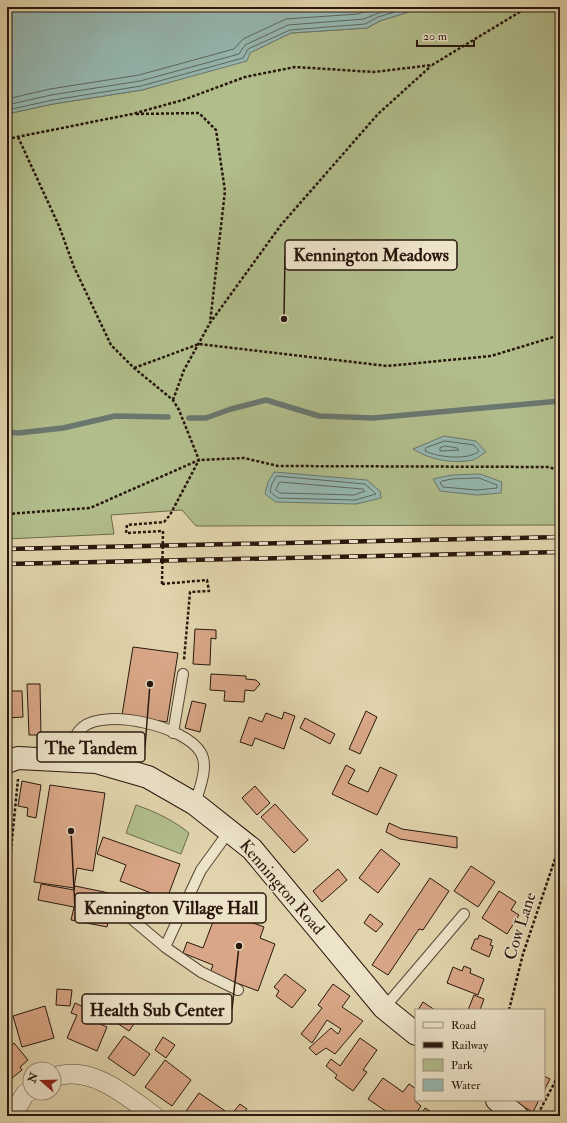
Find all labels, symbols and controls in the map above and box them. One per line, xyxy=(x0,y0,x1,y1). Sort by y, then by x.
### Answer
scale bar xyxy=(417,22,474,48)
text: 20 m xyxy=(423,29,448,44)
callout: Kennington Meadows xyxy=(285,240,457,270)
text: Kennington Meadows xyxy=(293,244,449,267)
callout: The Tandem xyxy=(37,732,145,762)
text: The Tandem xyxy=(44,737,138,760)
street label: Kennington Road xyxy=(235,835,330,939)
street label: Cow Lane xyxy=(499,890,541,962)
callout: Kennington Village Hall xyxy=(75,893,266,923)
text: Kennington Village Hall xyxy=(84,897,259,920)
callout: Health Sub Center xyxy=(82,994,232,1024)
text: Health Sub Center xyxy=(90,999,225,1022)
legend xyxy=(415,1009,545,1101)
text: Road xyxy=(451,1018,476,1033)
text: Railway xyxy=(451,1038,489,1053)
text: Park xyxy=(451,1058,473,1073)
north arrow xyxy=(22,1061,62,1101)
text: N xyxy=(25,1070,41,1086)
text: Water xyxy=(450,1078,481,1093)

